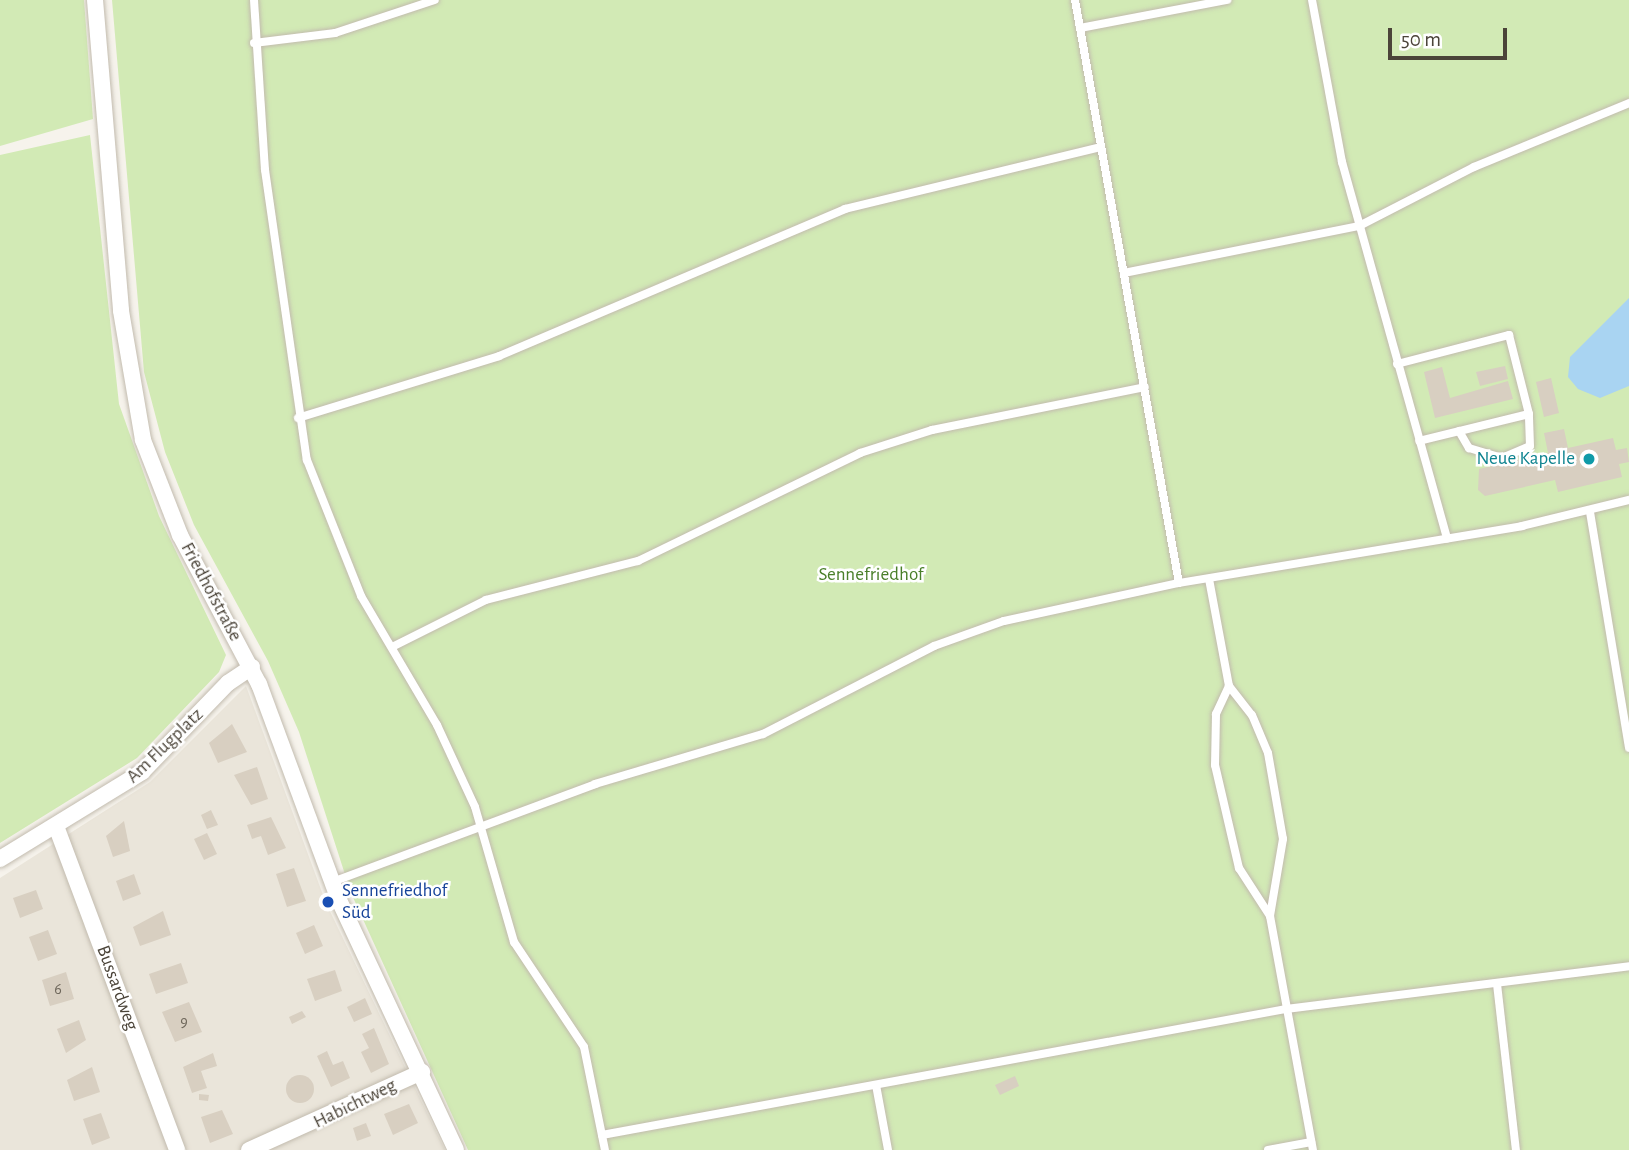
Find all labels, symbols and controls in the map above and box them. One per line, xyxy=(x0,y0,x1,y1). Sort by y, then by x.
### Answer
scale bar xyxy=(1391,14,1510,58)
text: 50 m xyxy=(1401,29,1441,50)
place label: Neue Kapelle xyxy=(1477,448,1575,470)
marker: Neue Kapelle xyxy=(1581,451,1597,467)
street label: Friedhofstraße xyxy=(175,539,247,645)
park label: Sennefriedhof xyxy=(818,564,924,586)
street label: Am Flugplatz xyxy=(122,704,208,788)
place label: Sennefriedhof Süd xyxy=(342,880,447,924)
marker: Sennefriedhof Süd xyxy=(320,894,336,910)
street label: Bussardweg xyxy=(91,942,143,1034)
house number: 6 xyxy=(54,979,62,999)
house number: 9 xyxy=(180,1012,188,1032)
street label: Habichtweg xyxy=(310,1074,400,1134)

